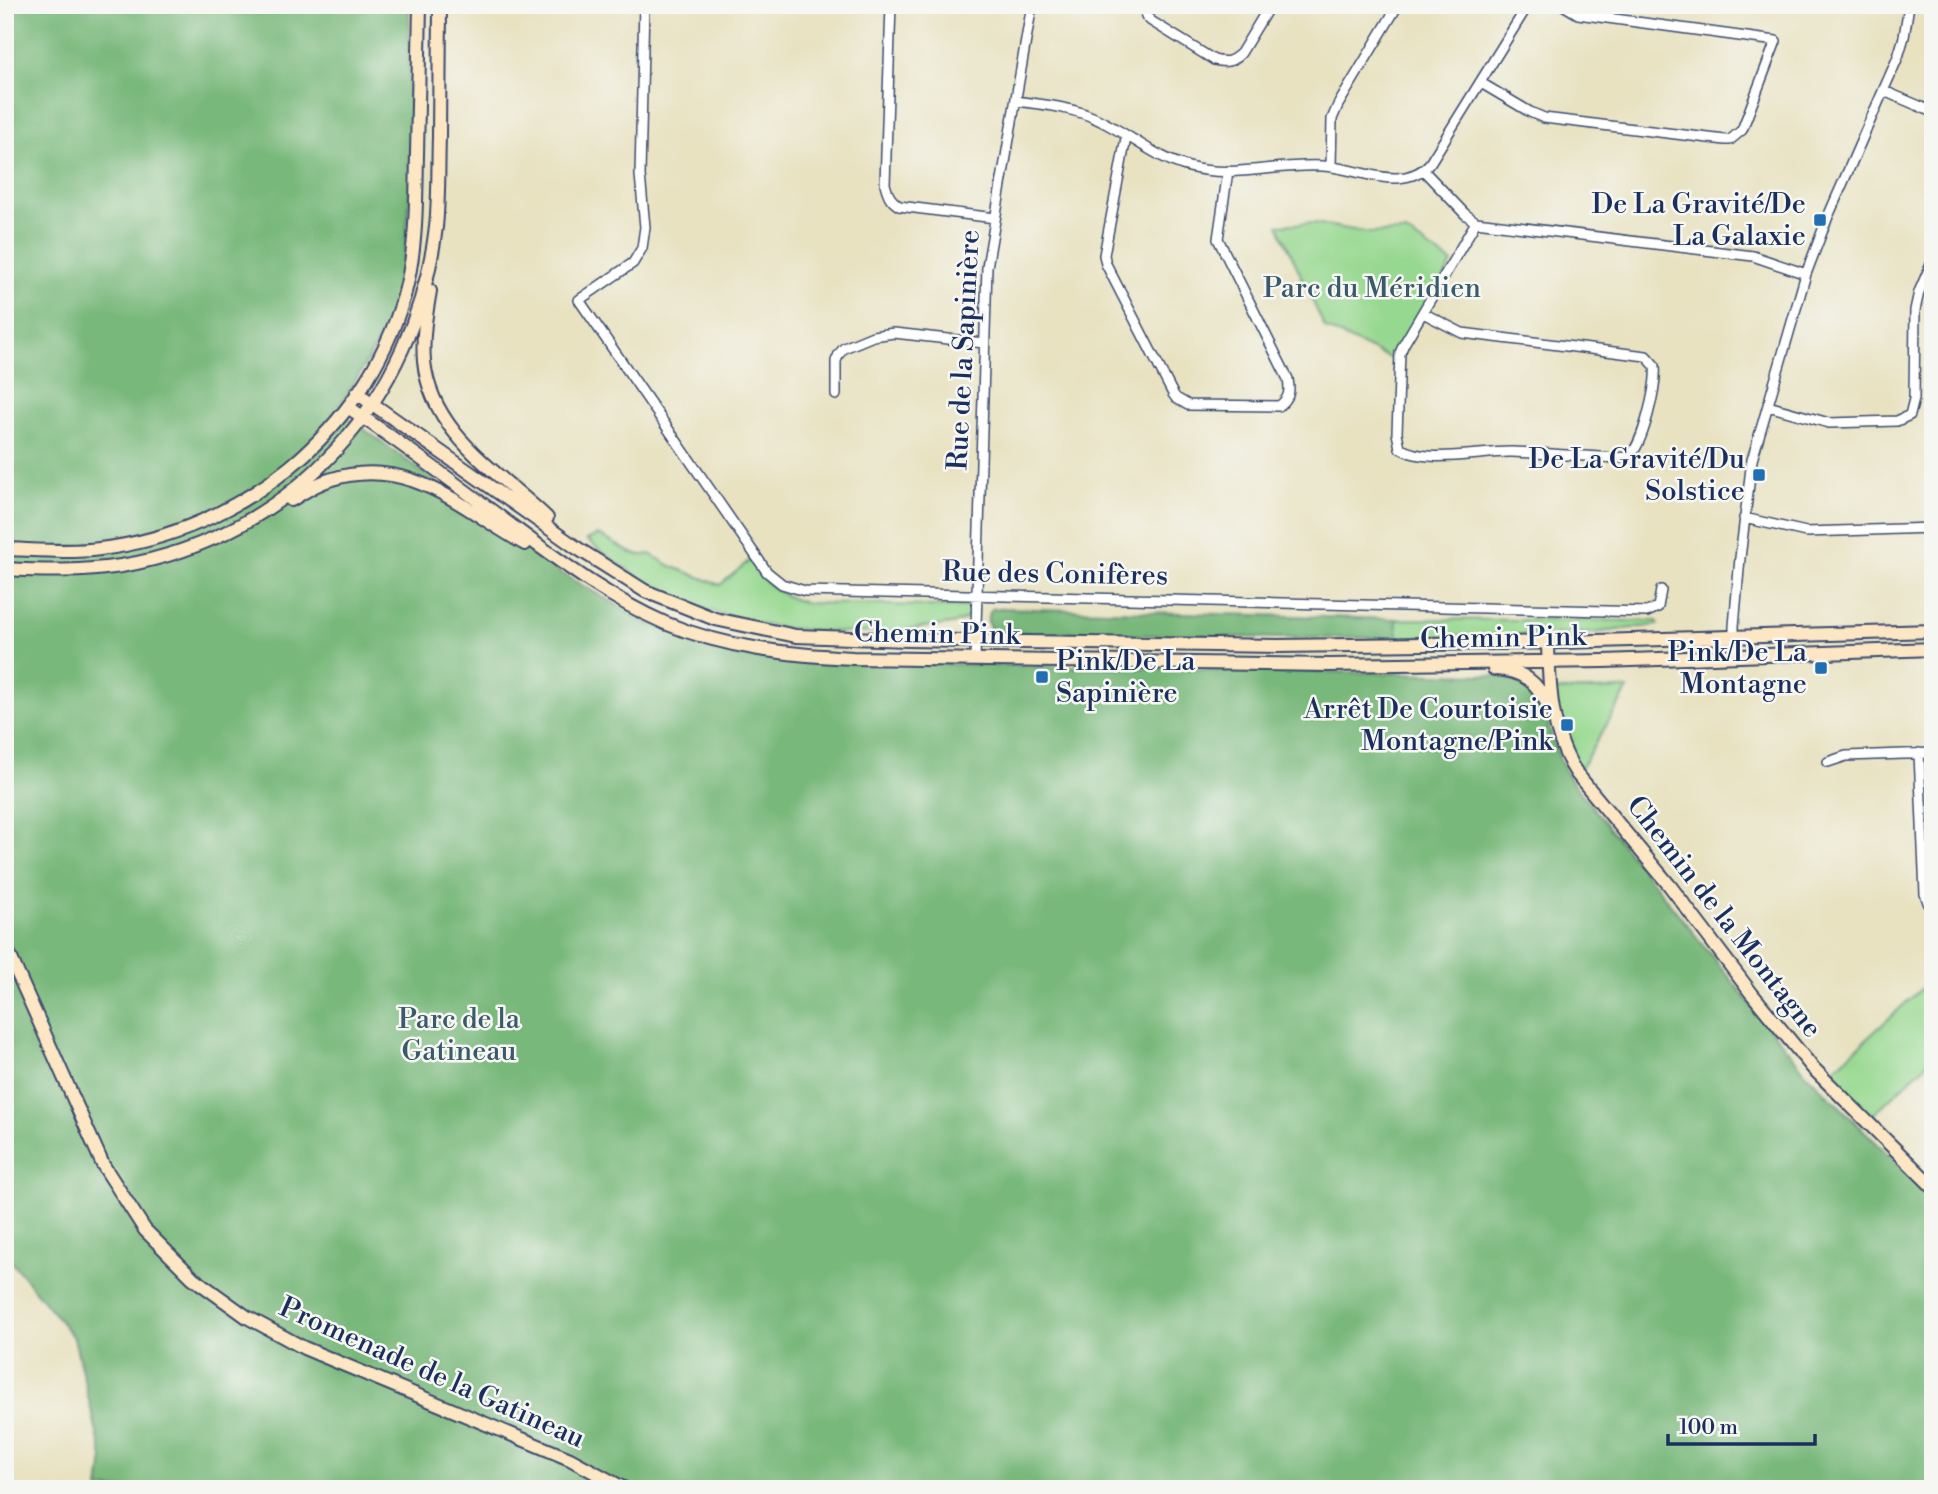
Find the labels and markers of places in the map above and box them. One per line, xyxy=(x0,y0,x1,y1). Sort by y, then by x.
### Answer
place label: De La Gravité/De La Galaxie xyxy=(1591,187,1806,254)
marker: De La Gravité/De La Galaxie xyxy=(1812,212,1828,228)
place label: De La Gravité/Du Solstice xyxy=(1529,442,1745,509)
marker: De La Gravité/Du Solstice xyxy=(1751,467,1767,483)
place label: Pink/De La Montagne xyxy=(1668,635,1808,702)
place label: Pink/De La Sapinière xyxy=(1056,644,1196,711)
marker: Pink/De La Montagne xyxy=(1813,660,1829,676)
marker: Pink/De La Sapinière xyxy=(1034,669,1050,685)
place label: Arrêt De Courtoisie Montagne/Pink xyxy=(1303,692,1554,759)
marker: Arrêt De Courtoisie Montagne/Pink xyxy=(1559,717,1575,733)

